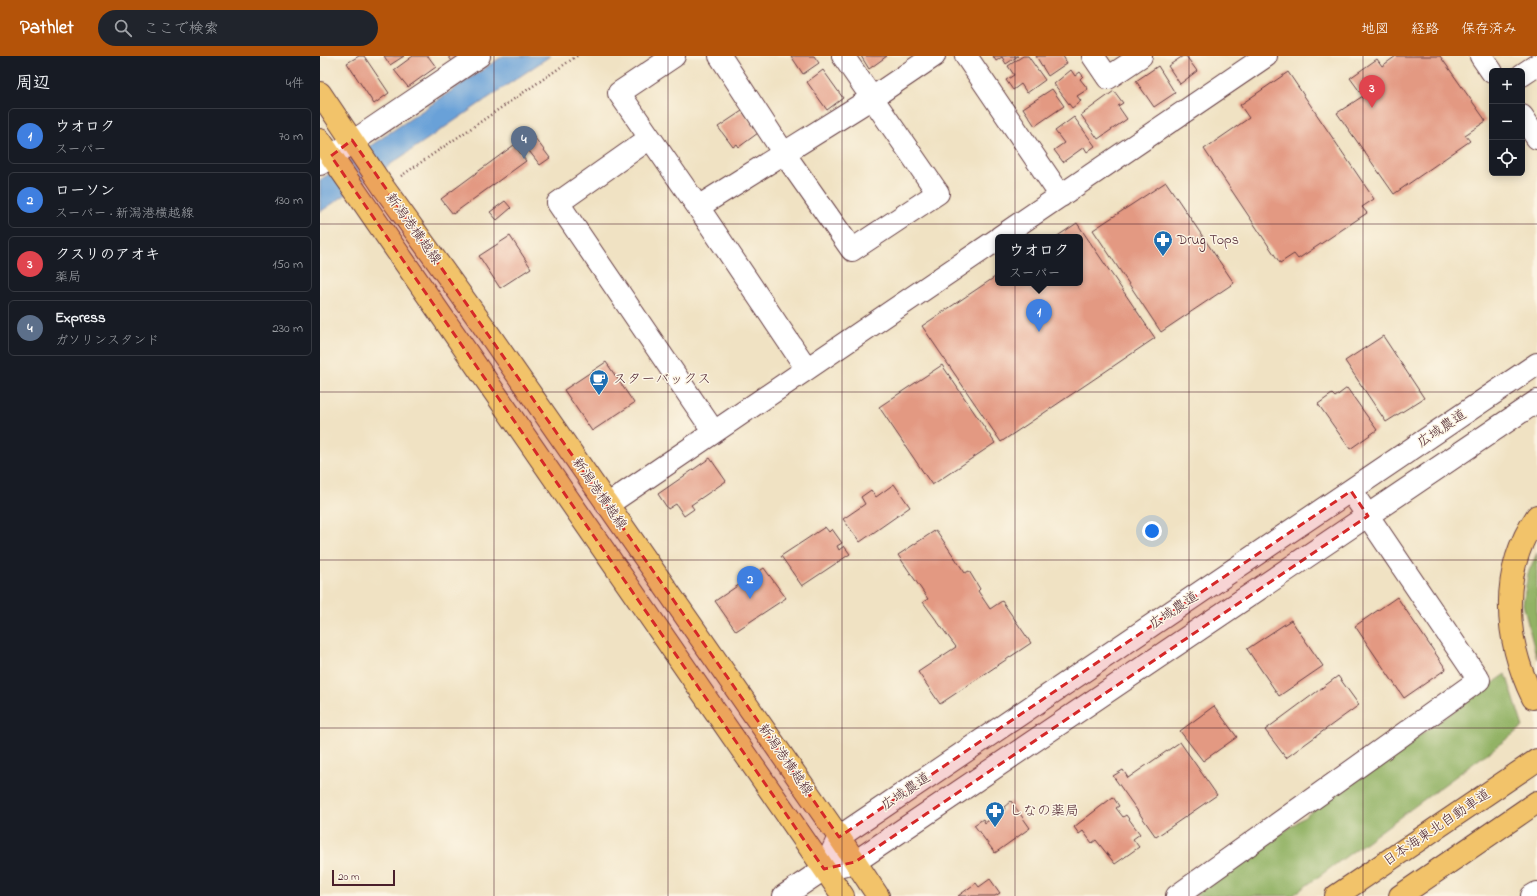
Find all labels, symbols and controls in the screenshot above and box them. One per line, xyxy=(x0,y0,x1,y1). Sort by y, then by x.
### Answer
search box xyxy=(98,10,378,46)
text: Pathlet xyxy=(20,15,74,42)
icon: search xyxy=(112,17,134,39)
text: ここで検索 xyxy=(144,18,219,40)
text: 地図 xyxy=(1361,19,1389,40)
text: 経路 xyxy=(1411,19,1439,40)
text: 保存済み xyxy=(1461,19,1517,40)
map controls xyxy=(1489,68,1525,176)
button: + xyxy=(1489,68,1525,104)
text: 周辺 xyxy=(16,71,50,96)
text: 4件 xyxy=(286,74,304,93)
pin: 3 xyxy=(1359,75,1385,108)
button: − xyxy=(1489,104,1525,140)
text: ウオロク xyxy=(55,116,115,138)
pin: 4 xyxy=(511,126,537,159)
text: 1 xyxy=(28,127,32,146)
text: 70 m xyxy=(279,127,303,146)
text: スーパー xyxy=(55,140,106,159)
button: locate xyxy=(1489,140,1525,176)
text: ローソン xyxy=(55,180,115,202)
street label: 新潟港横越線 xyxy=(380,189,446,269)
text: 2 xyxy=(27,191,33,210)
text: 130 m xyxy=(275,191,303,210)
text: スーパー · 新潟港横越線 xyxy=(55,204,194,223)
pharmacy icon: Drug Tops xyxy=(1152,229,1174,257)
place label: Drug Tops xyxy=(1176,230,1239,252)
popup xyxy=(995,234,1083,286)
text: ウオロク xyxy=(1009,240,1069,262)
text: クスリのアオキ xyxy=(55,244,160,266)
text: 3 xyxy=(27,255,33,274)
text: 150 m xyxy=(272,255,303,274)
text: スーパー xyxy=(1009,264,1060,283)
text: 薬局 xyxy=(55,268,81,287)
pin: 1 xyxy=(1026,299,1052,332)
text: Express xyxy=(55,307,106,329)
text: 4 xyxy=(27,319,33,338)
text: 230 m xyxy=(272,319,303,338)
text: ガソリンスタンド xyxy=(55,331,159,350)
cafe icon: スターバックス xyxy=(588,368,610,396)
place label: スターバックス xyxy=(613,369,711,390)
street label: 広域農道 xyxy=(1413,405,1471,453)
street label: 新潟港横越線 xyxy=(566,454,632,534)
your location xyxy=(1142,521,1162,541)
pin: 2 xyxy=(737,566,763,599)
street label: 広域農道 xyxy=(1145,587,1203,635)
street label: 新潟港横越線 xyxy=(752,720,818,800)
street label: 広域農道 xyxy=(877,768,935,816)
street label: 日本海東北自動車道 xyxy=(1379,784,1495,872)
pharmacy icon: しなの薬局 xyxy=(984,800,1006,828)
place label: しなの薬局 xyxy=(1009,801,1079,822)
scale bar xyxy=(332,868,395,887)
text: 20 m xyxy=(338,869,360,885)

